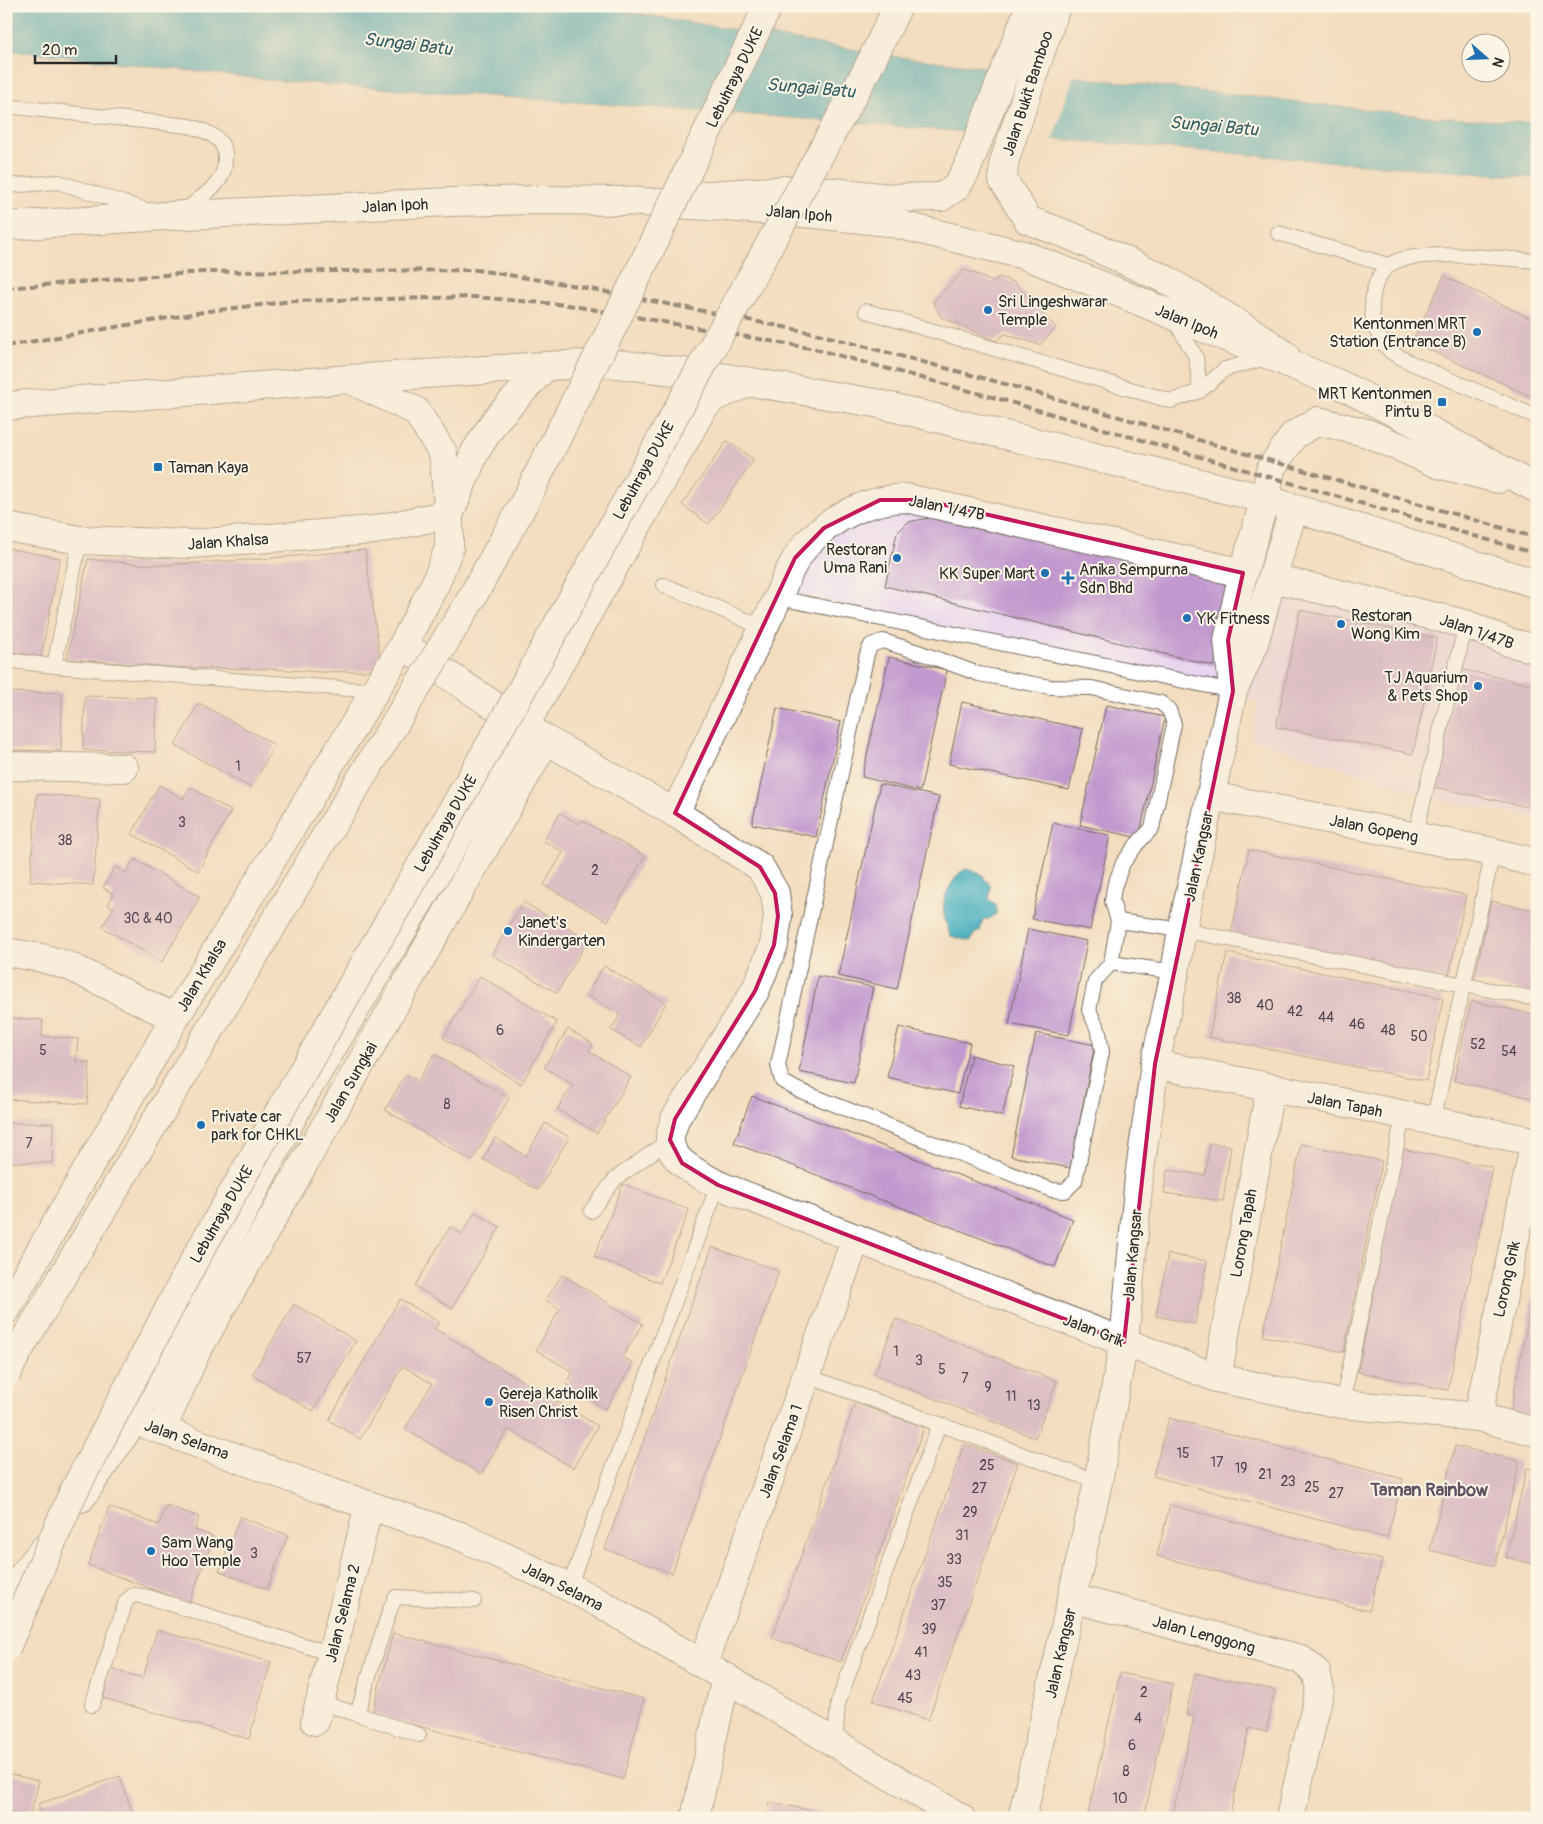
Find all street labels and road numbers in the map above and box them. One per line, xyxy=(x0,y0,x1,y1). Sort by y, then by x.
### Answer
street label: Lebuhraya DUKE xyxy=(702,24,768,131)
street label: Jalan Bukit Bamboo xyxy=(998,28,1058,159)
street label: Jalan Ipoh xyxy=(361,194,429,218)
street label: Jalan Ipoh xyxy=(765,201,833,227)
street label: Jalan Ipoh xyxy=(1152,300,1221,344)
street label: Lebuhraya DUKE xyxy=(609,418,679,523)
street label: Jalan 1/47B xyxy=(907,491,987,525)
street label: Jalan Khalsa xyxy=(187,529,269,555)
street label: Jalan 1/47B xyxy=(1437,610,1516,654)
street label: Lebuhraya DUKE xyxy=(410,771,482,876)
street label: Jalan Kangsar xyxy=(1180,809,1218,903)
street label: Jalan Gopeng xyxy=(1328,811,1420,847)
street label: Jalan Khalsa xyxy=(172,935,231,1016)
street label: Jalan Sungkai xyxy=(320,1038,382,1126)
street label: Jalan Tapah xyxy=(1305,1088,1384,1122)
street label: Lebuhraya DUKE xyxy=(186,1162,258,1267)
street label: Lorong Tapah xyxy=(1226,1187,1262,1279)
street label: Jalan Kangsar xyxy=(1119,1208,1147,1302)
street label: Lorong Grik xyxy=(1489,1239,1525,1319)
street label: Jalan Grik xyxy=(1060,1310,1128,1352)
street label: Jalan Selama 1 xyxy=(755,1402,807,1501)
street label: Jalan Selama xyxy=(142,1415,232,1464)
street label: Jalan Selama xyxy=(519,1558,607,1616)
street label: Jalan Selama 2 xyxy=(321,1562,365,1665)
street label: Jalan Kangsar xyxy=(1041,1606,1081,1701)
street label: Jalan Lenggong xyxy=(1150,1612,1257,1658)

